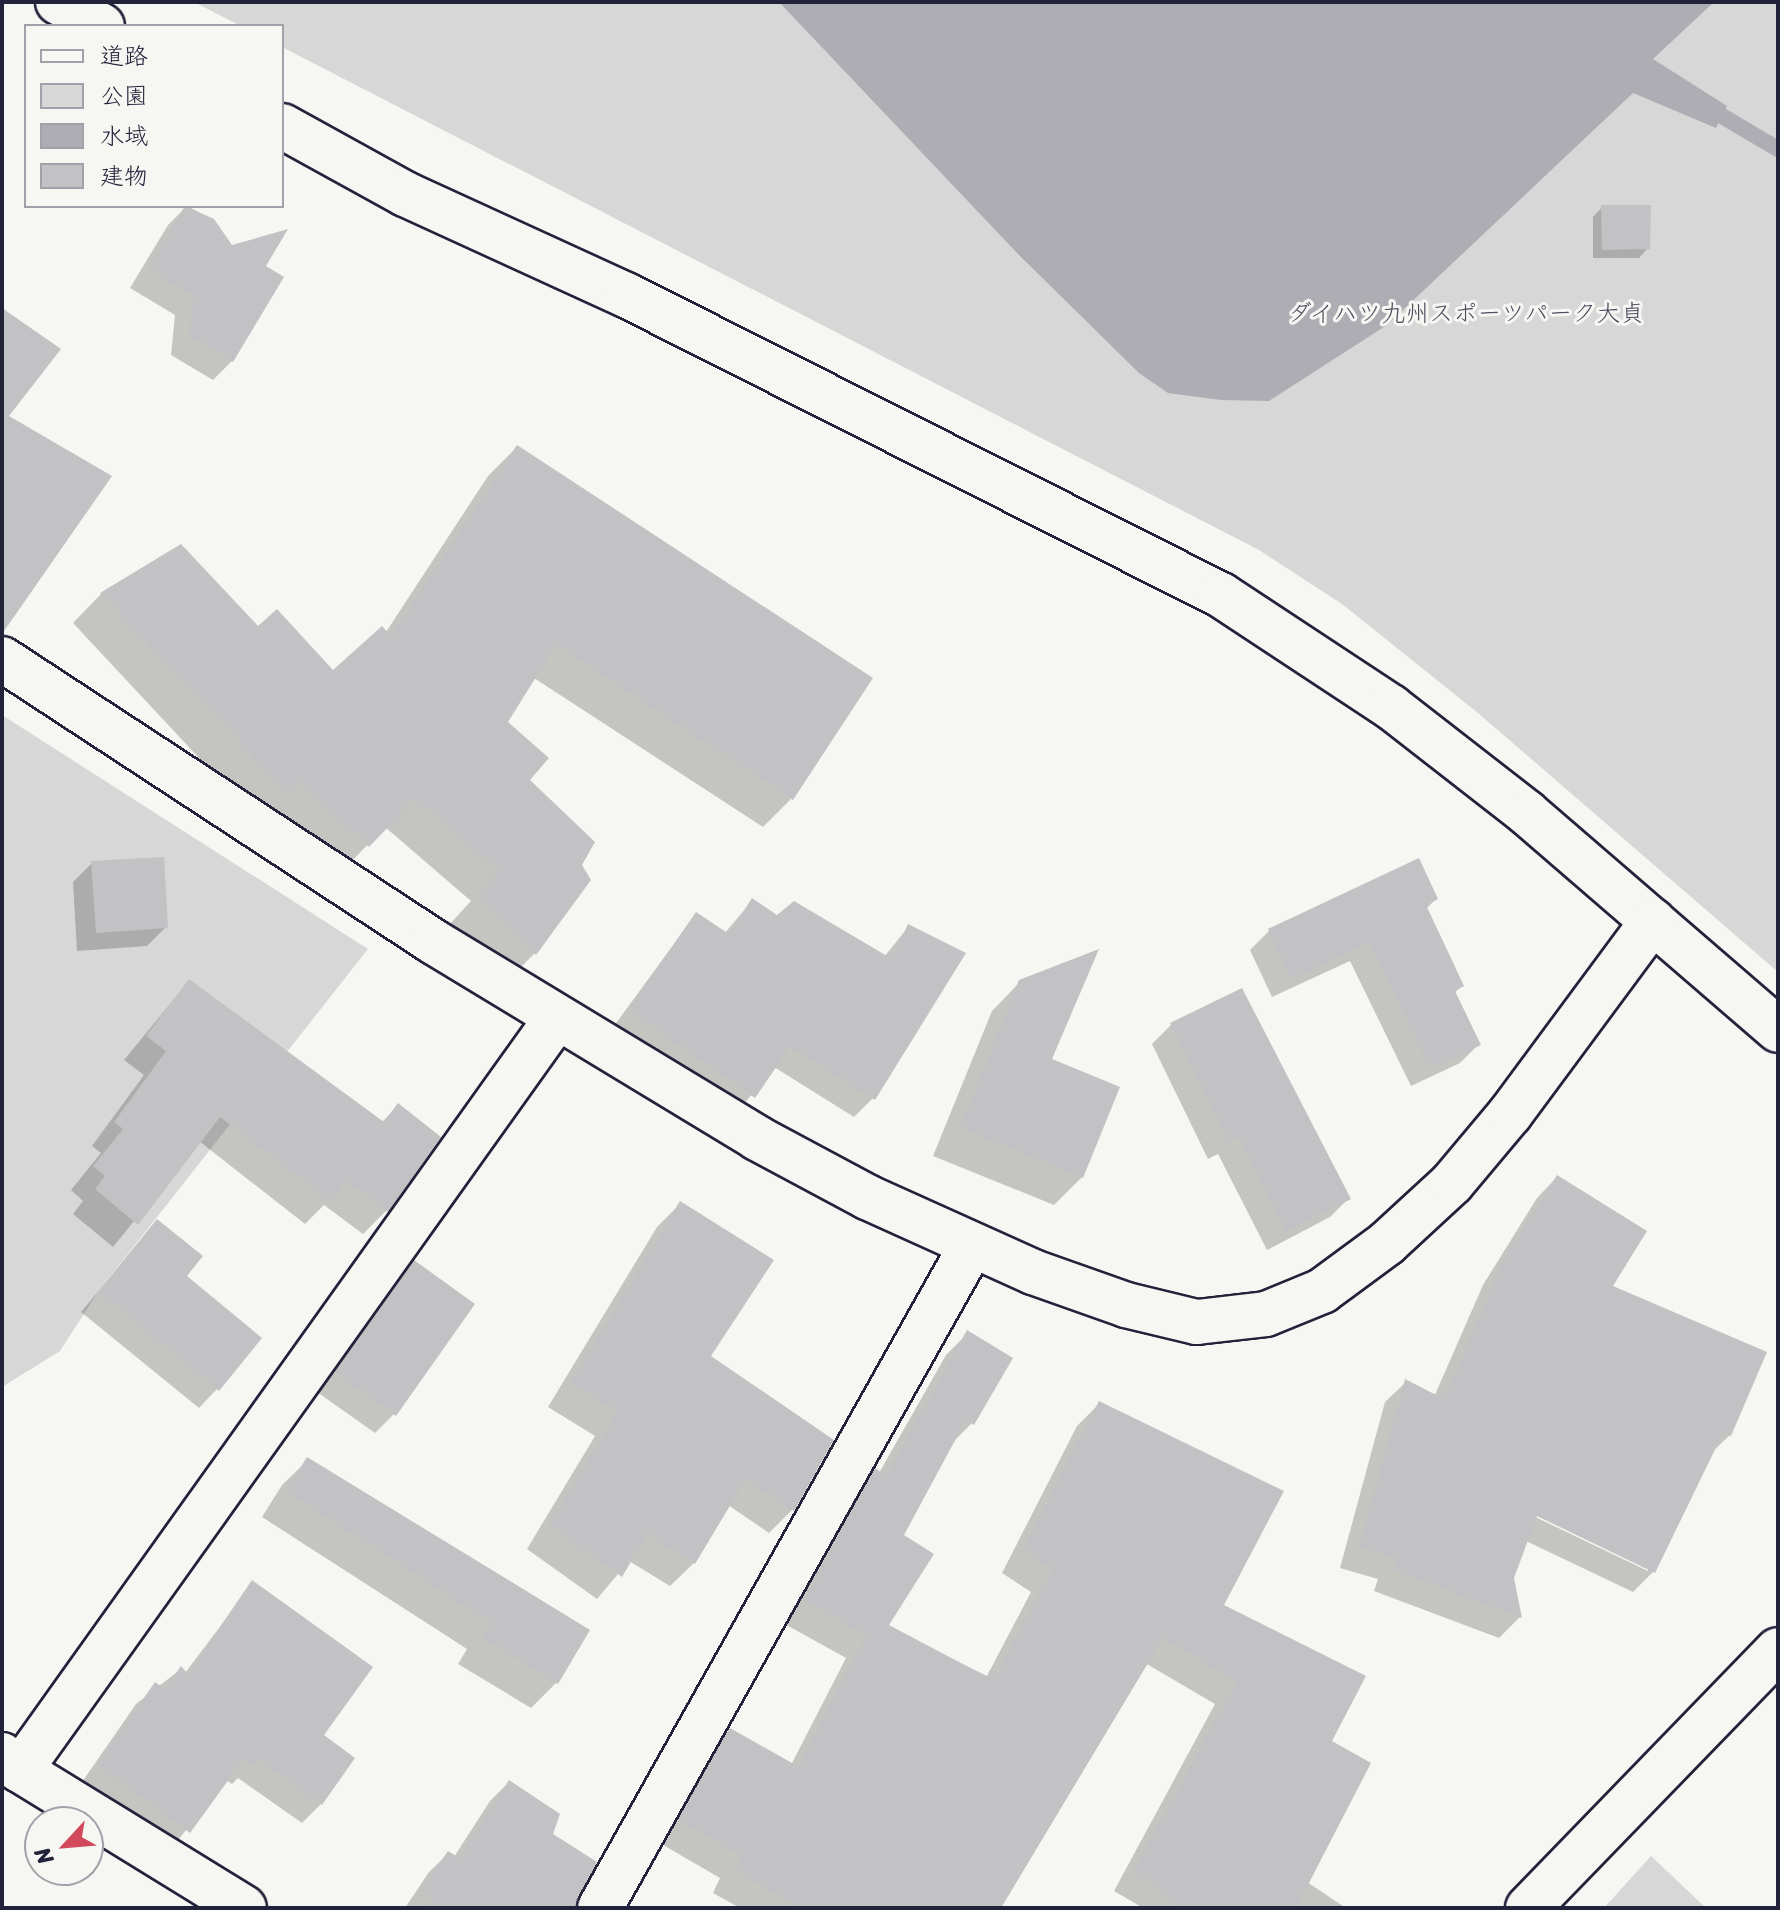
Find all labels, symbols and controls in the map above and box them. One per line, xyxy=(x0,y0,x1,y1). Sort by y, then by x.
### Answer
legend xyxy=(24,24,284,208)
text: 道路 xyxy=(100,35,148,77)
text: 公園 xyxy=(100,75,148,117)
text: 水域 xyxy=(100,115,148,157)
text: 建物 xyxy=(100,155,148,197)
park label: ダイハツ九州スポーツパーク大貞 xyxy=(1286,300,1646,328)
north arrow xyxy=(24,1806,104,1886)
text: N xyxy=(23,1840,65,1871)

